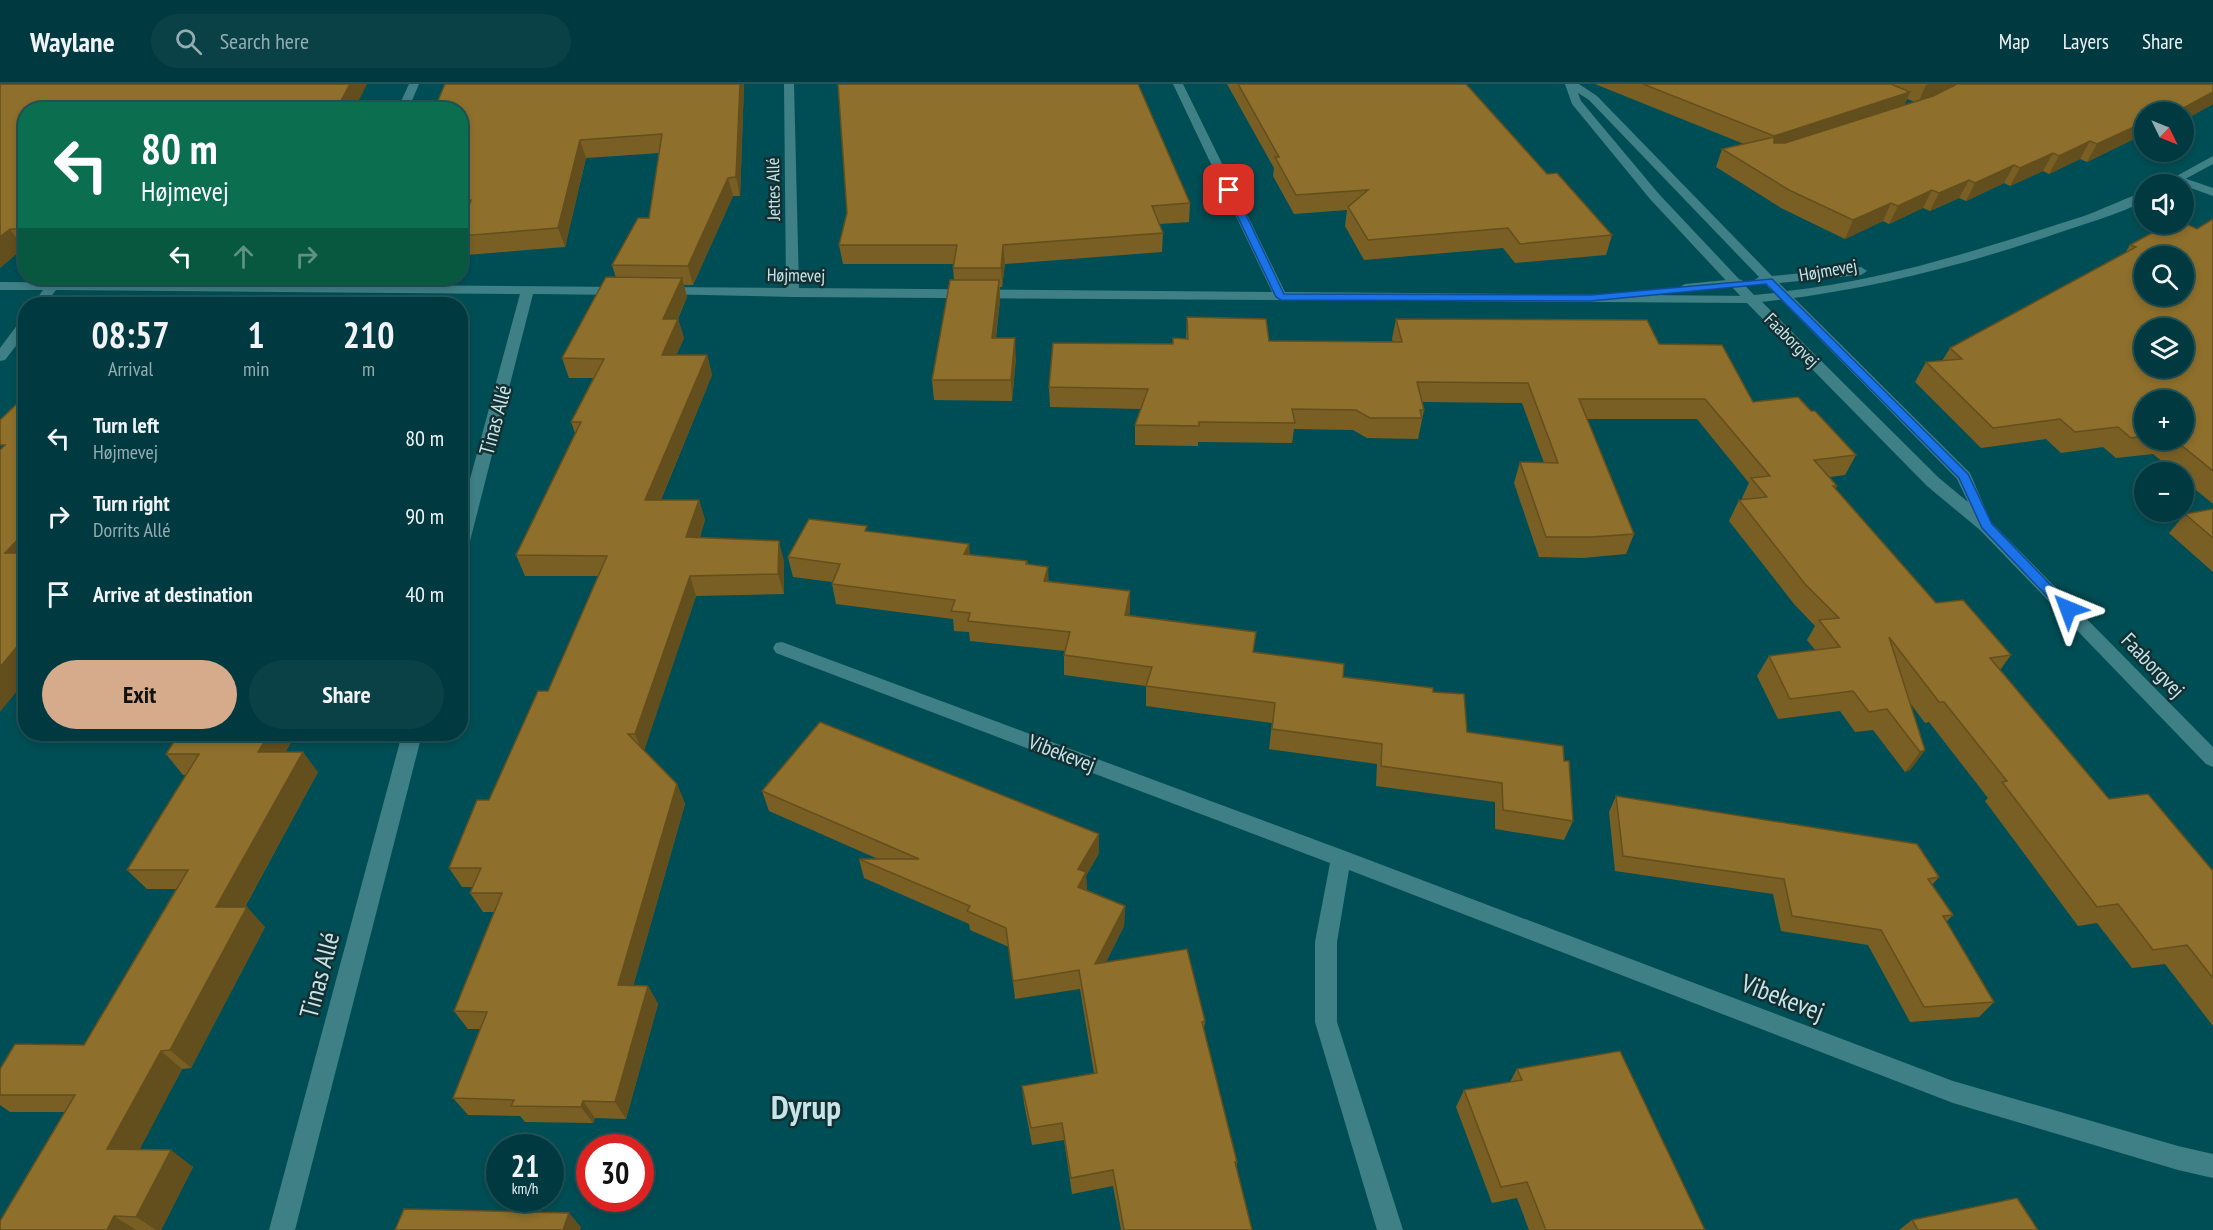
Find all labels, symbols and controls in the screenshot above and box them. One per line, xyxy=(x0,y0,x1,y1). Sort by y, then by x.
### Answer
search box xyxy=(151,14,571,68)
text: Waylane xyxy=(30,23,115,60)
icon: search xyxy=(172,25,205,58)
text: Search here xyxy=(220,27,309,55)
text: Map xyxy=(1999,28,2030,55)
text: Layers xyxy=(2063,28,2109,55)
text: Share xyxy=(2142,28,2183,55)
north arrow xyxy=(2134,102,2194,162)
map controls xyxy=(2134,102,2194,522)
text: 80 m xyxy=(141,121,218,176)
icon: left xyxy=(42,126,120,204)
street label: Jettes Allé xyxy=(761,157,785,222)
pin xyxy=(1203,164,1254,215)
icon: arrive xyxy=(1212,173,1245,206)
text: Højmevej xyxy=(141,174,229,208)
button: sound xyxy=(2134,174,2194,234)
icon: left xyxy=(164,240,197,273)
icon: ahead xyxy=(227,240,260,273)
icon: right xyxy=(290,240,323,273)
button: search xyxy=(2134,246,2194,306)
street label: Højmevej xyxy=(1797,254,1859,286)
street label: Højmevej xyxy=(767,263,825,287)
street label: Faaborgvej xyxy=(1760,308,1824,372)
text: 08:57 xyxy=(92,311,169,358)
text: 1 xyxy=(247,311,265,358)
text: 210 xyxy=(343,311,394,358)
button: layers xyxy=(2134,318,2194,378)
text: Arrival xyxy=(108,356,153,382)
text: min xyxy=(243,356,269,382)
text: m xyxy=(362,356,375,382)
street label: Tinas Allé xyxy=(473,382,517,458)
button: + xyxy=(2134,390,2194,450)
text: Turn left xyxy=(93,411,159,439)
icon: left xyxy=(42,422,75,455)
text: 80 m xyxy=(405,424,444,452)
text: Højmevej xyxy=(93,439,158,465)
button: − xyxy=(2134,462,2194,522)
text: Turn right xyxy=(93,489,170,517)
icon: right xyxy=(42,500,75,533)
text: 90 m xyxy=(405,502,444,530)
text: Dorrits Allé xyxy=(93,517,170,543)
position arrow xyxy=(2036,577,2100,641)
icon: arrive xyxy=(42,578,75,611)
text: Arrive at destination xyxy=(93,580,253,608)
text: 40 m xyxy=(405,580,444,608)
street label: Faaborgvej xyxy=(2116,627,2190,703)
button: Exit xyxy=(42,660,237,729)
button: Share xyxy=(249,660,444,729)
street label: Vibekevej xyxy=(1024,728,1099,778)
street label: Tinas Allé xyxy=(292,928,346,1022)
street label: Vibekevej xyxy=(1736,966,1829,1028)
district label: Dyrup xyxy=(771,1085,841,1128)
speed limit sign: 30 xyxy=(576,1134,654,1212)
text: 21 xyxy=(511,1146,539,1185)
text: km/h xyxy=(512,1179,538,1198)

